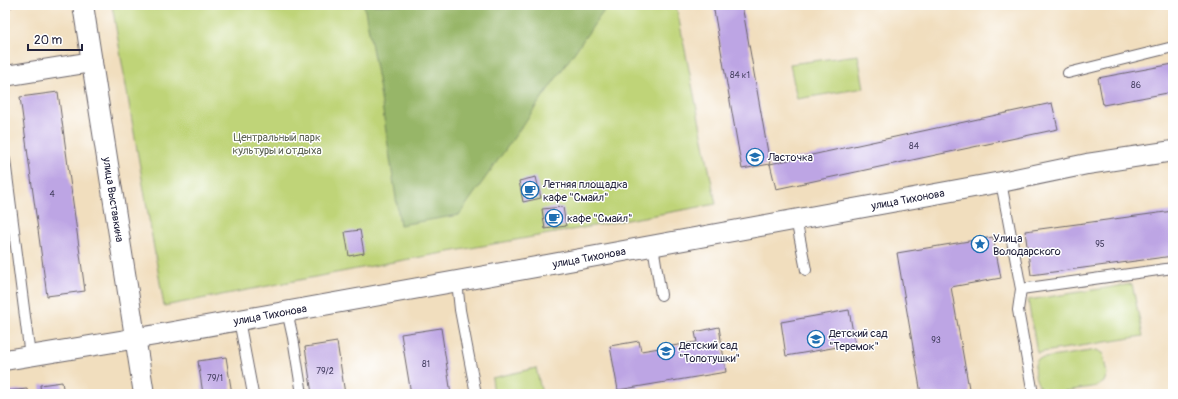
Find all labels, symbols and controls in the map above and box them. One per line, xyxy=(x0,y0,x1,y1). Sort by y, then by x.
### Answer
scale bar xyxy=(28,26,82,52)
text: 20 m xyxy=(34,33,63,48)
house number: 84 к1 xyxy=(730,70,750,81)
house number: 86 xyxy=(1131,80,1141,91)
park label: Центральный парк культуры и отдыха xyxy=(232,131,322,157)
house number: 84 xyxy=(909,141,920,152)
school or university icon: Ласточка xyxy=(745,147,765,167)
place label: Ласточка xyxy=(767,151,813,164)
street label: улица Выставкина xyxy=(100,155,127,243)
place label: Летняя площадка кафе "Смайл" xyxy=(542,178,627,204)
cafe icon: Летняя площадка кафе "Смайл" xyxy=(520,180,540,200)
street label: улица Тихонова xyxy=(869,186,945,212)
house number: 4 xyxy=(49,189,55,200)
cafe icon: кафе "Смайл" xyxy=(544,208,564,228)
place label: кафе "Смайл" xyxy=(567,212,633,225)
place label: Улица Володарского xyxy=(993,232,1061,258)
place icon: Улица Володарского xyxy=(970,234,990,254)
house number: 95 xyxy=(1095,239,1105,250)
street label: улица Тихонова xyxy=(550,244,627,271)
street label: улица Тихонова xyxy=(231,302,308,328)
place label: Детский сад "Теремок" xyxy=(828,327,888,353)
school or university icon: Детский сад "Теремок" xyxy=(806,329,826,349)
house number: 93 xyxy=(931,335,941,346)
place label: Детский сад "Топотушки" xyxy=(678,339,740,365)
school or university icon: Детский сад "Топотушки" xyxy=(656,341,676,361)
house number: 81 xyxy=(422,359,430,370)
house number: 79/2 xyxy=(316,366,334,377)
house number: 79/1 xyxy=(207,373,223,384)

